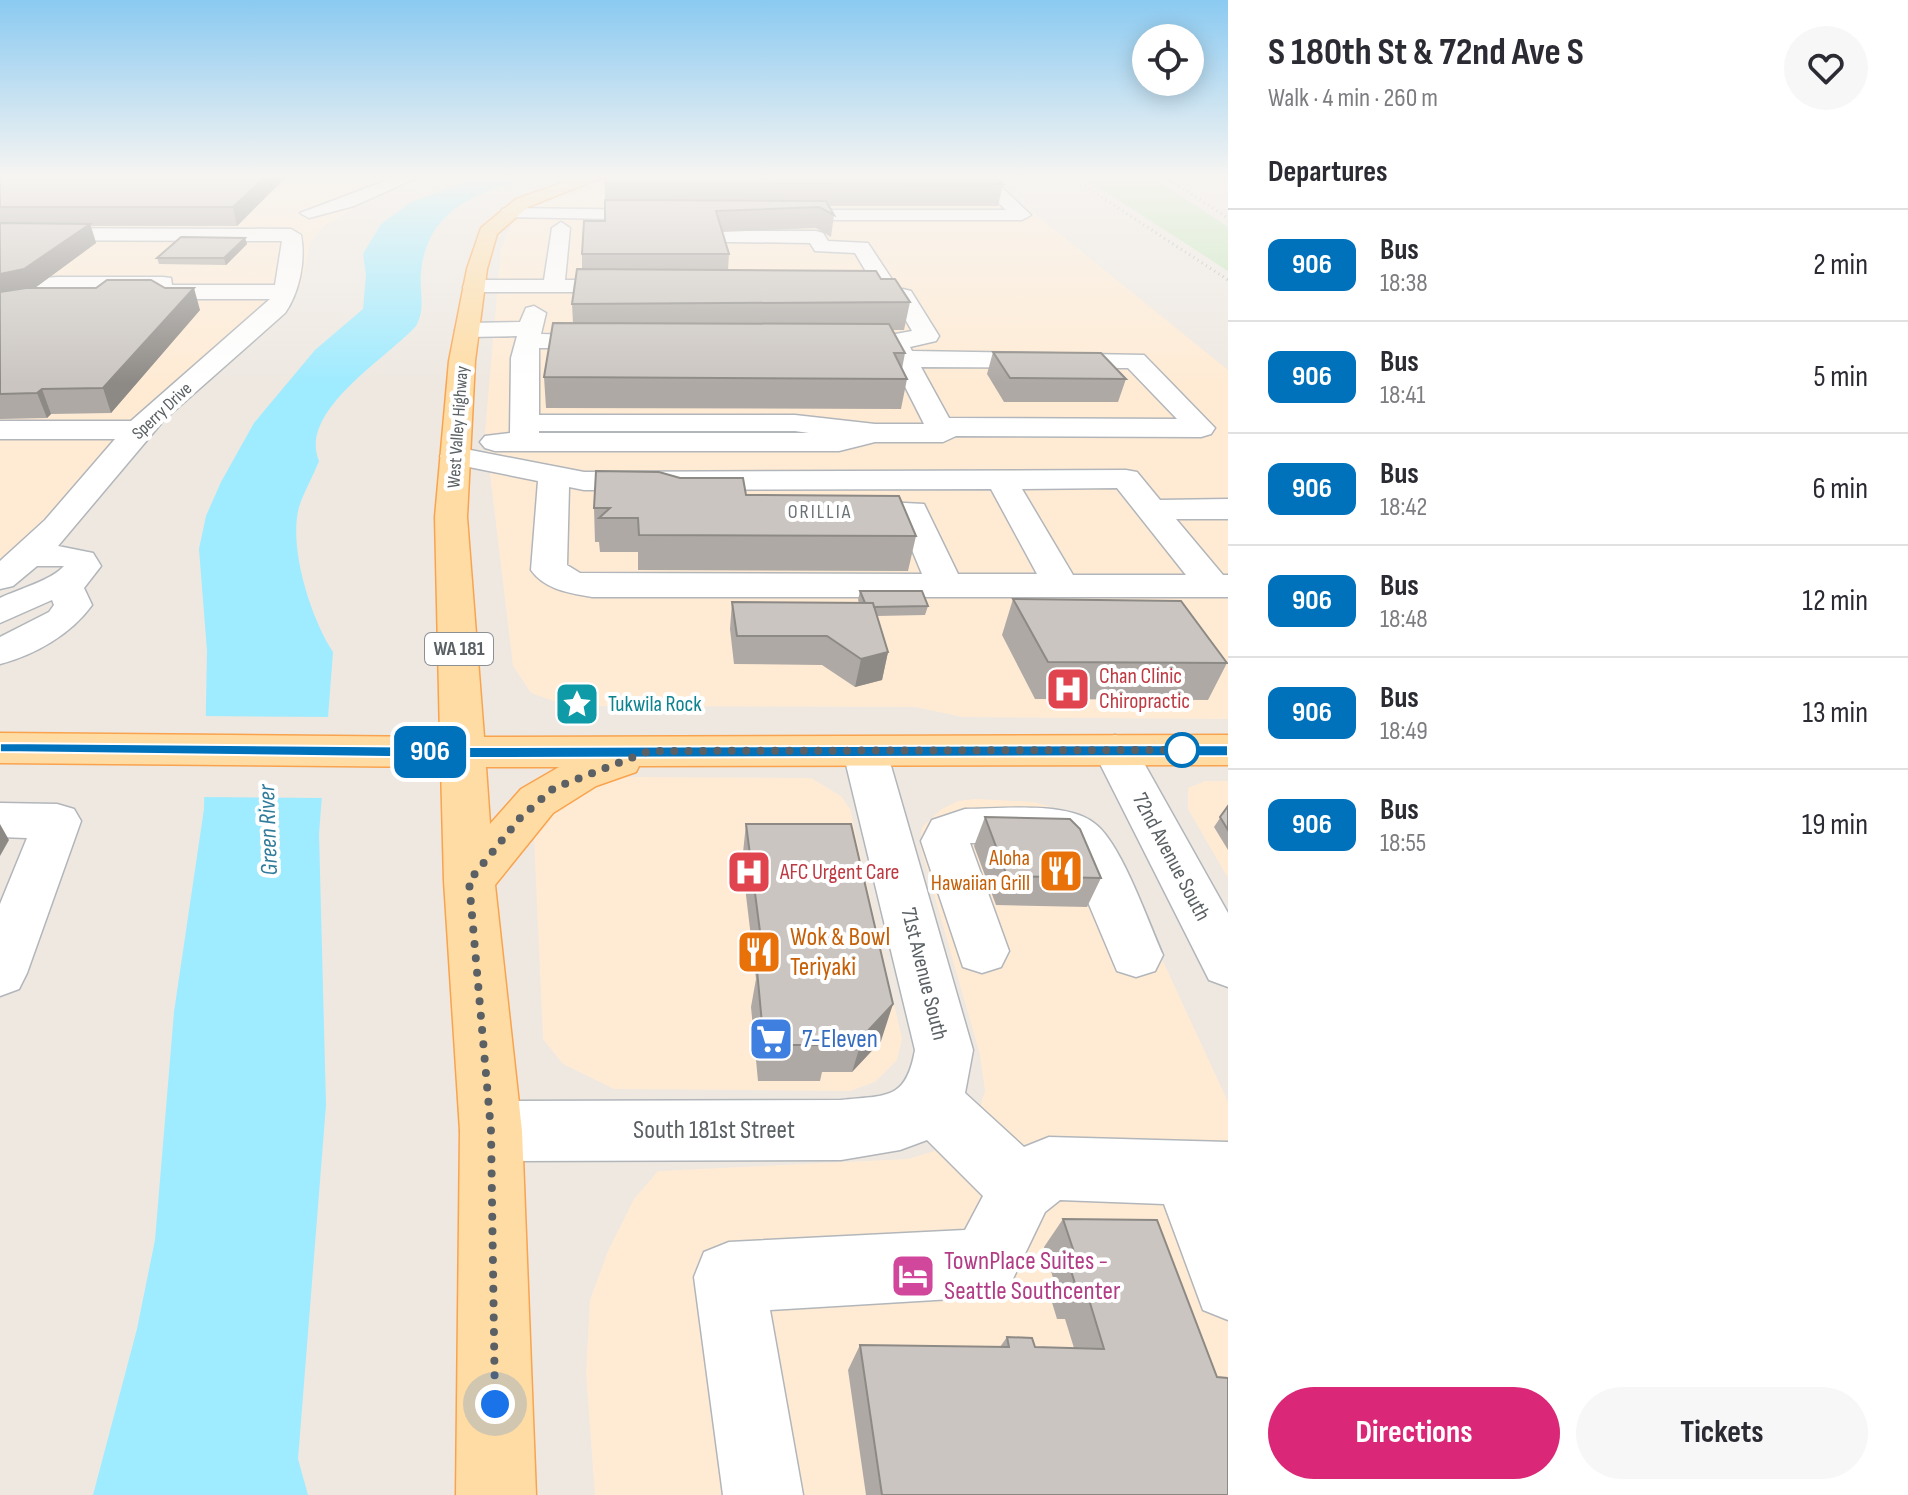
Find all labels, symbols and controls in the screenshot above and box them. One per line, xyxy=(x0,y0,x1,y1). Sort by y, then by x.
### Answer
map controls xyxy=(1132,24,1204,96)
button: locate xyxy=(1132,24,1204,96)
button: heart xyxy=(1784,26,1868,110)
text: S 180th St & 72nd Ave S xyxy=(1268,30,1584,75)
text: Walk · 4 min · 260 m xyxy=(1268,83,1438,114)
text: Departures xyxy=(1268,154,1388,190)
text: Bus xyxy=(1380,232,1419,268)
text: 2 min xyxy=(1813,247,1868,283)
text: 906 xyxy=(1292,248,1332,281)
text: 18:38 xyxy=(1380,268,1428,299)
text: Bus xyxy=(1380,344,1419,380)
text: 5 min xyxy=(1814,359,1868,395)
text: 906 xyxy=(1292,360,1332,393)
street label: West Valley Highway xyxy=(443,365,473,489)
street label: Sperry Drive xyxy=(128,378,196,444)
text: 18:41 xyxy=(1380,380,1425,411)
text: Bus xyxy=(1380,456,1419,492)
text: 6 min xyxy=(1812,471,1868,507)
text: 906 xyxy=(1292,472,1332,505)
text: 18:42 xyxy=(1380,492,1427,523)
district label: ORILLIA xyxy=(788,500,852,524)
text: Bus xyxy=(1380,568,1419,604)
text: 12 min xyxy=(1802,583,1868,619)
text: 906 xyxy=(1292,584,1332,617)
text: 18:48 xyxy=(1380,604,1428,635)
road number: WA 181 xyxy=(425,633,493,665)
place label: Chan Clinic Chiropractic xyxy=(1099,663,1190,715)
hospital icon: Chan Clinic Chiropractic xyxy=(1044,665,1092,713)
place icon: Tukwila Rock xyxy=(553,680,601,728)
text: Bus xyxy=(1380,680,1419,716)
place label: Tukwila Rock xyxy=(608,691,702,718)
text: 13 min xyxy=(1802,695,1868,731)
text: 906 xyxy=(1292,696,1332,729)
text: 18:49 xyxy=(1380,716,1428,747)
line badge: 906 xyxy=(384,726,476,778)
unlabelled marker xyxy=(1165,733,1199,767)
text: 906 xyxy=(410,735,450,768)
water label: Green River xyxy=(252,783,284,876)
street label: 72nd Avenue South xyxy=(1126,788,1216,926)
text: Bus xyxy=(1380,792,1419,828)
text: 19 min xyxy=(1802,807,1868,843)
text: 906 xyxy=(1292,808,1332,841)
text: 18:55 xyxy=(1380,828,1426,859)
place label: Aloha Hawaiian Grill xyxy=(931,845,1030,897)
restaurant icon: Aloha Hawaiian Grill xyxy=(1037,847,1085,895)
hospital icon: AFC Urgent Care xyxy=(725,848,773,896)
place label: AFC Urgent Care xyxy=(779,859,899,886)
street label: 71st Avenue South xyxy=(894,905,954,1043)
place label: Wok & Bowl Teriyaki xyxy=(790,922,890,983)
restaurant icon: Wok & Bowl Teriyaki xyxy=(735,928,783,976)
supermarket icon: 7-Eleven xyxy=(747,1015,795,1063)
place label: 7-Eleven xyxy=(802,1024,878,1055)
street label: South 181st Street xyxy=(633,1115,795,1146)
place label: TownPlace Suites - Seattle Southcenter xyxy=(944,1246,1121,1307)
hotel icon: TownPlace Suites - Seattle Southcenter xyxy=(889,1252,937,1300)
your location xyxy=(475,1384,515,1424)
button: Directions xyxy=(1268,1387,1560,1479)
button: Tickets xyxy=(1576,1387,1868,1479)

